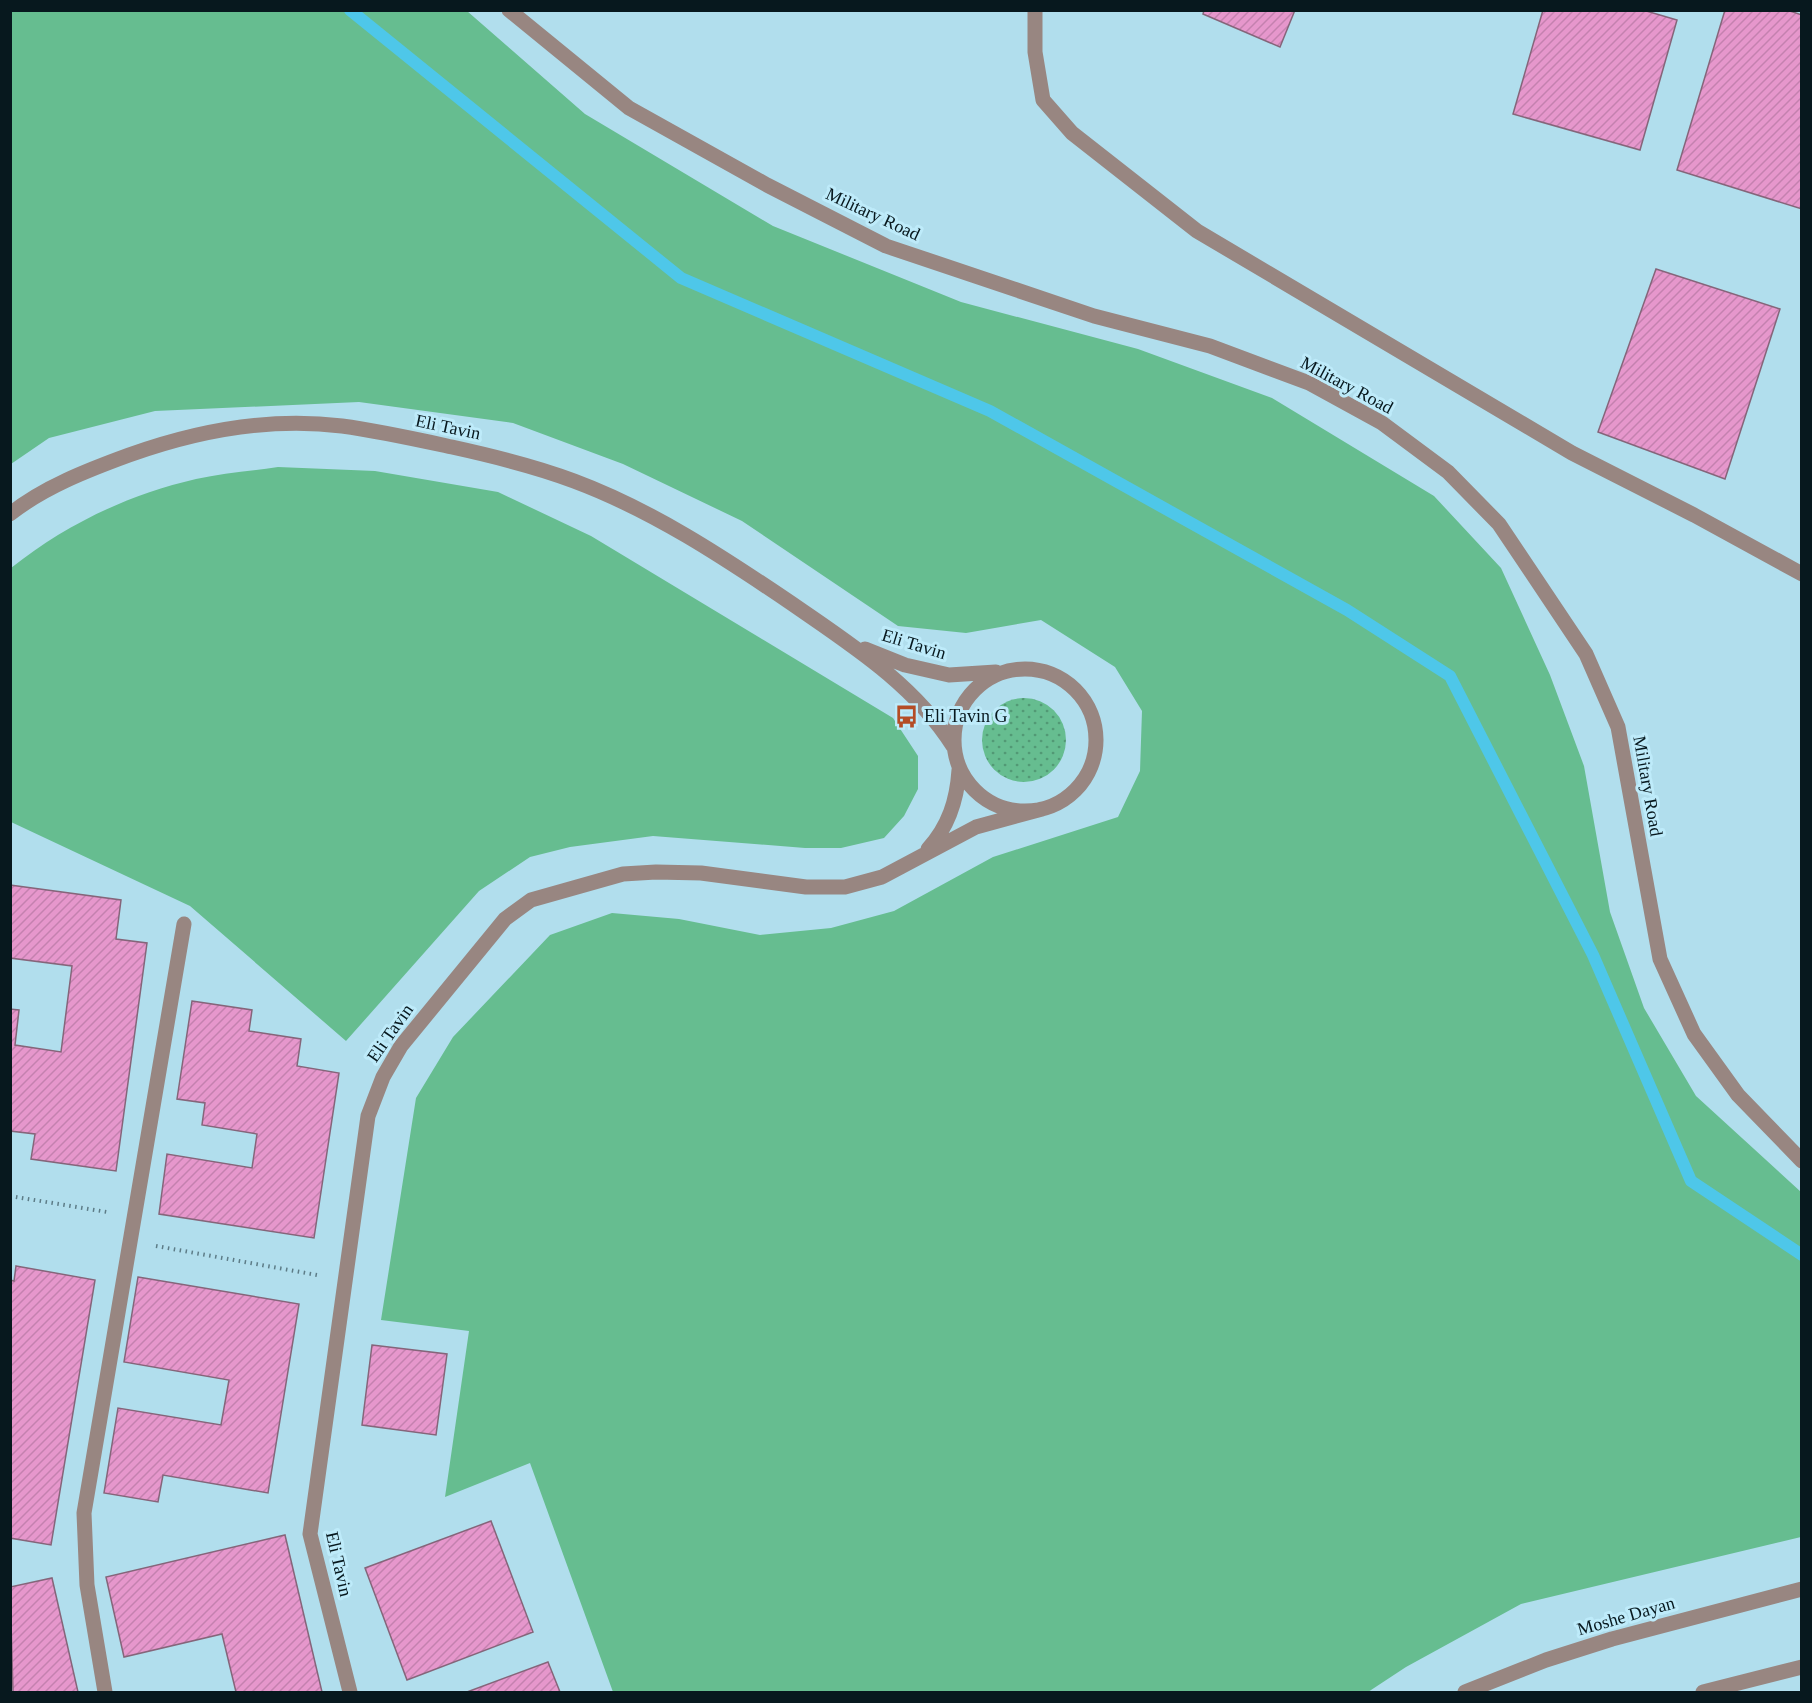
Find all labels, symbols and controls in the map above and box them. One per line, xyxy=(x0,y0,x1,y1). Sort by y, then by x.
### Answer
street label: Military Road xyxy=(823,183,923,245)
street label: Military Road xyxy=(1297,352,1397,418)
street label: Eli Tavin xyxy=(414,410,482,444)
street label: Eli Tavin xyxy=(880,625,948,663)
bus stop icon: Eli Tavin G xyxy=(893,703,919,729)
place label: Eli Tavin G xyxy=(924,706,1007,726)
street label: Military Road xyxy=(1629,734,1667,838)
street label: Eli Tavin xyxy=(363,1000,417,1066)
street label: Eli Tavin xyxy=(322,1530,356,1598)
street label: Moshe Dayan xyxy=(1575,1593,1677,1639)

